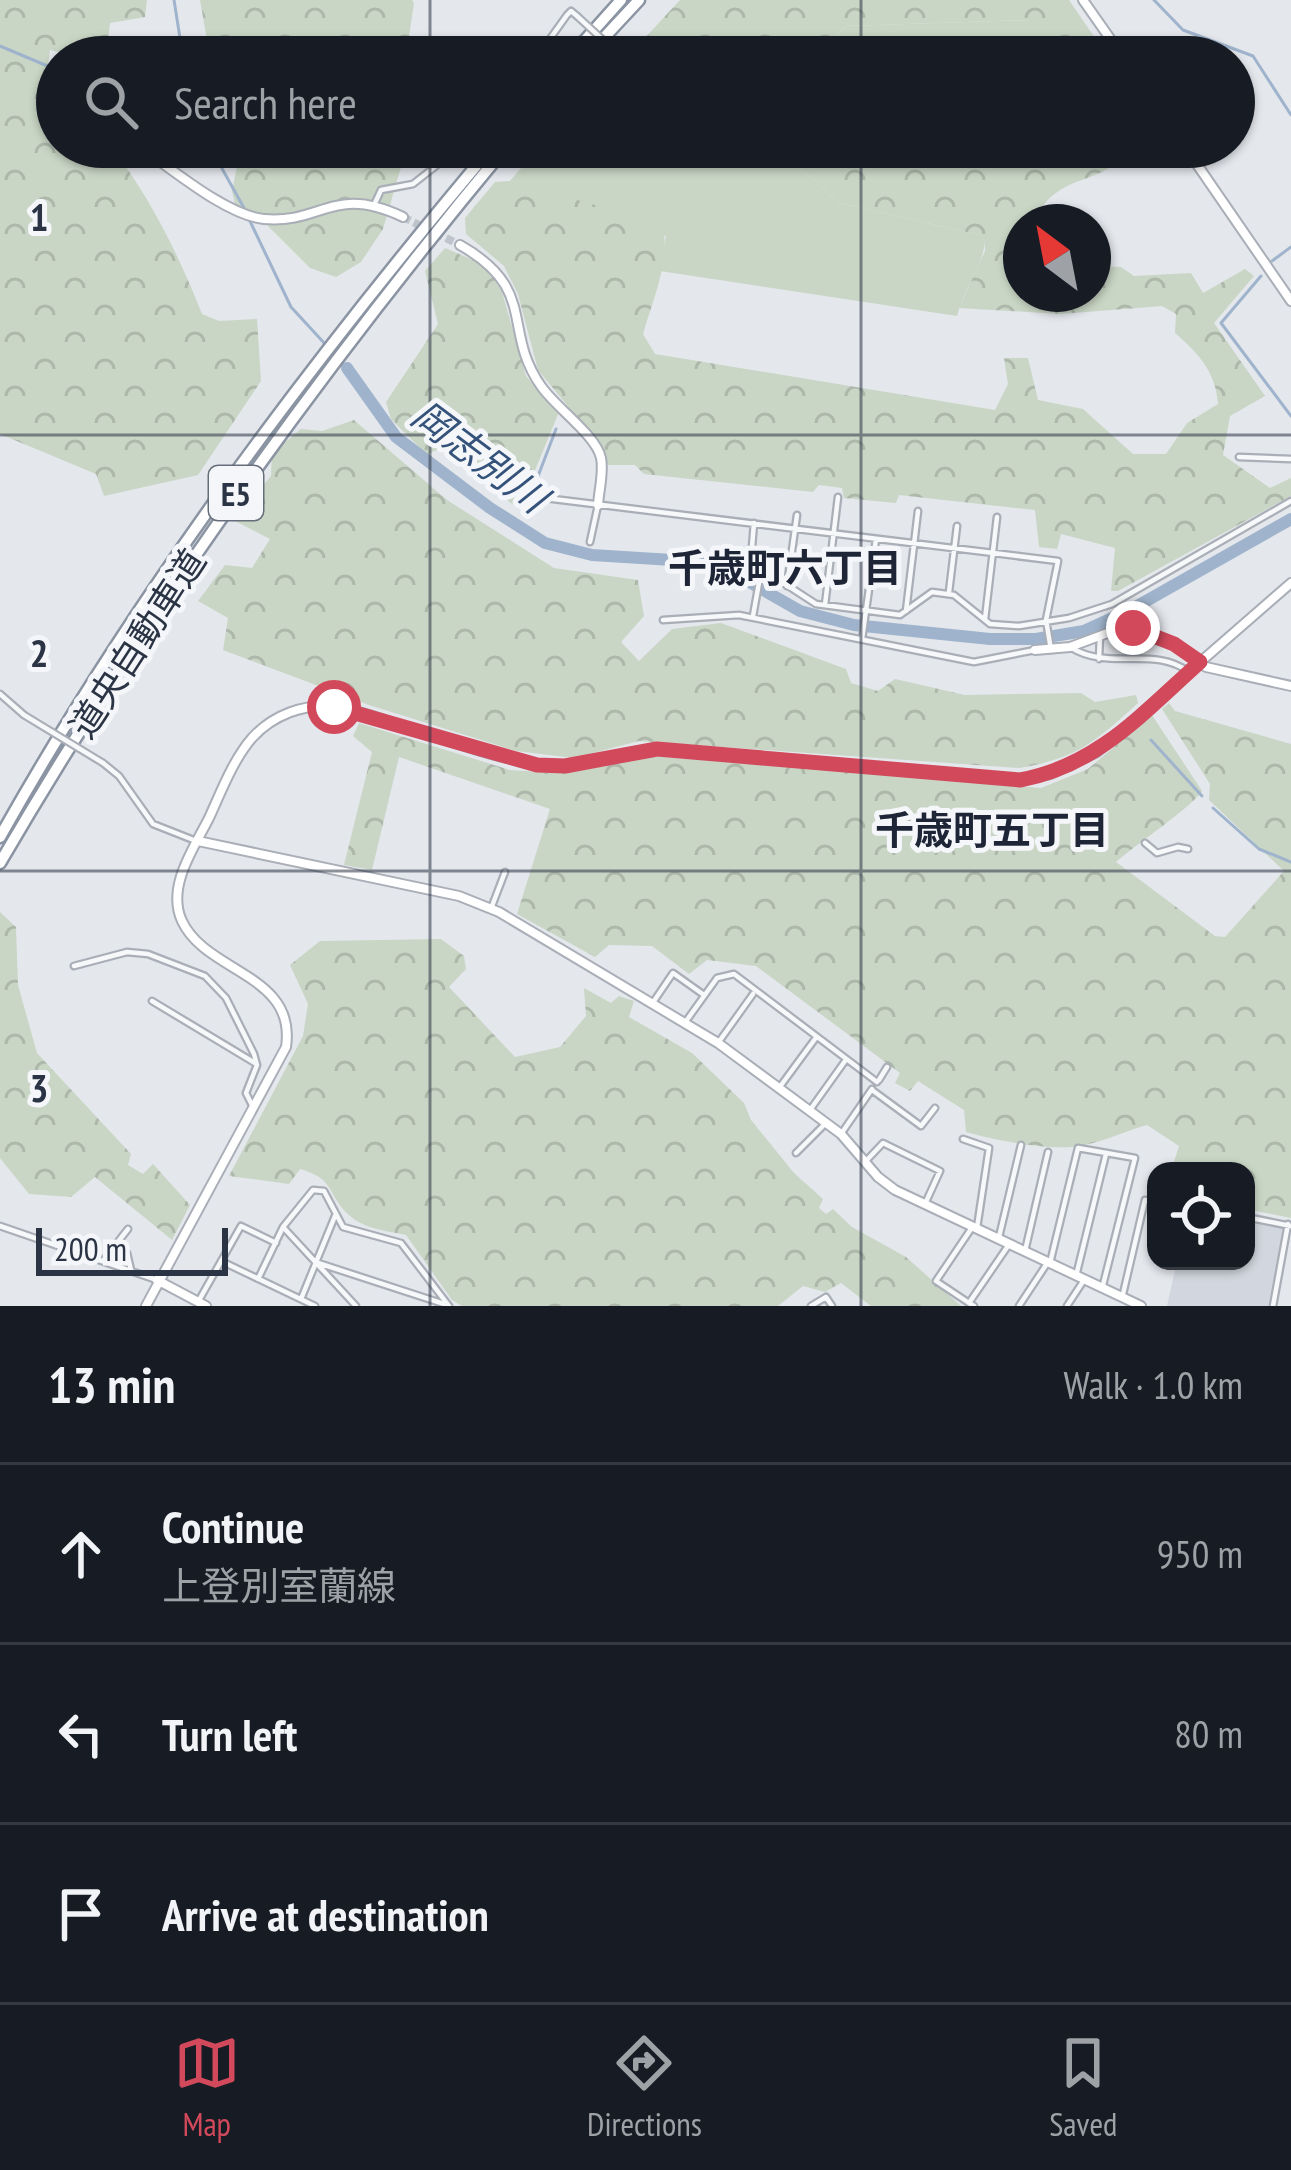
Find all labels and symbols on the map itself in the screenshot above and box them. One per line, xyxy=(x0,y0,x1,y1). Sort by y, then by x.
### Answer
text: 1 xyxy=(30,191,48,242)
north arrow xyxy=(1003,204,1111,312)
water label: 岡志別川 xyxy=(402,389,561,526)
road number: E5 xyxy=(209,466,263,520)
street label: 道央自動車道 xyxy=(58,540,216,746)
district label: 千歳町六丁目 xyxy=(668,542,902,593)
route end xyxy=(1106,601,1160,655)
text: 2 xyxy=(30,627,48,678)
route start xyxy=(307,680,361,734)
district label: 千歳町五丁目 xyxy=(875,804,1109,855)
text: 3 xyxy=(30,1062,48,1113)
scale bar xyxy=(36,1222,228,1275)

